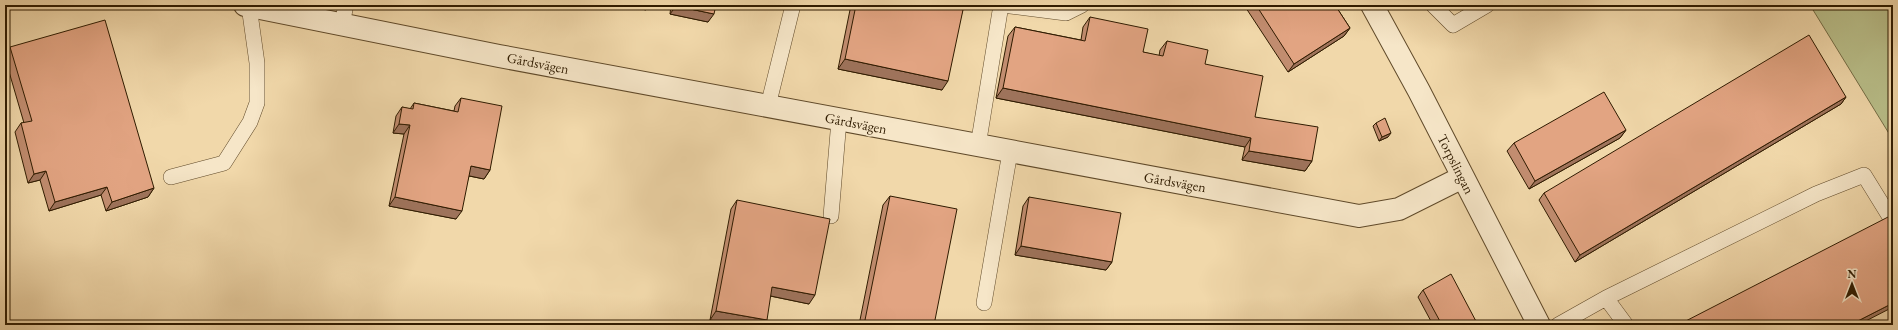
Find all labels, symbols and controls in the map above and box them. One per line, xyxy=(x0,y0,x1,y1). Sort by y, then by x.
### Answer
street label: Gårdsvägen xyxy=(506,48,571,78)
street label: Gårdsvägen xyxy=(824,108,889,138)
street label: Torpslingan xyxy=(1433,131,1479,197)
street label: Gårdsvägen xyxy=(1143,168,1208,196)
north arrow xyxy=(1832,264,1872,304)
text: N xyxy=(1848,267,1857,281)

